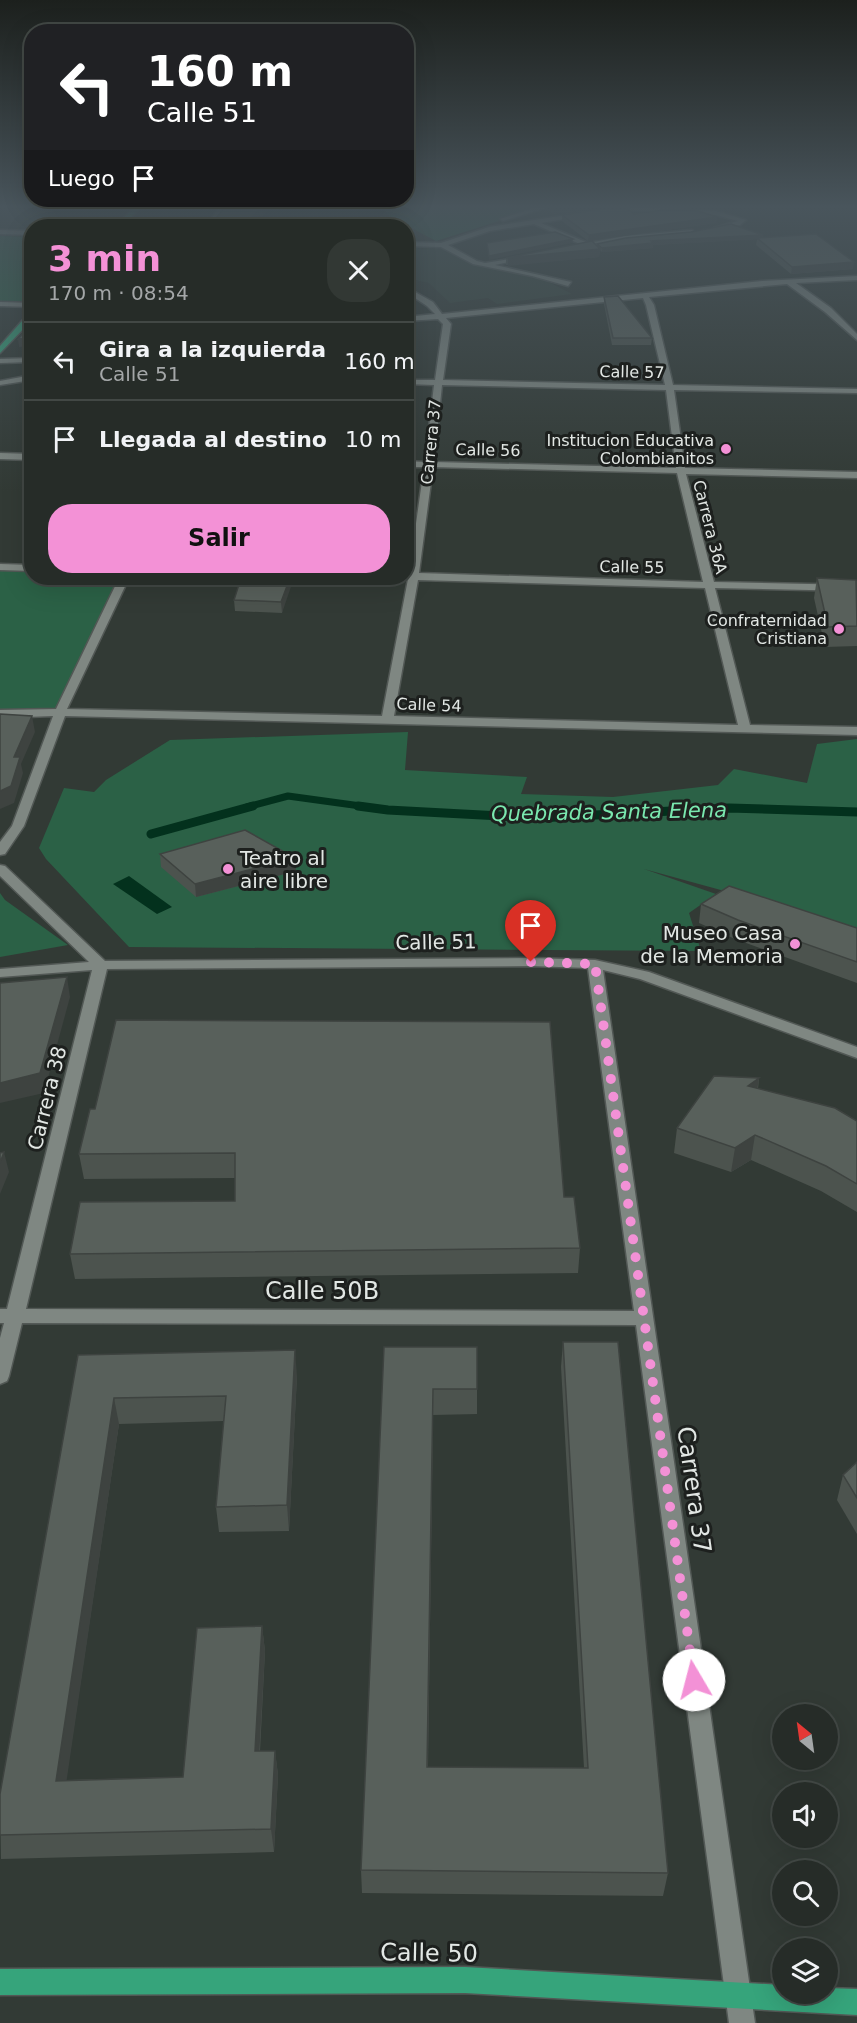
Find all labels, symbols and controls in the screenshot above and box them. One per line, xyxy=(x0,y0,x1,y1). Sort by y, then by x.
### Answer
text: 160 m xyxy=(147,47,293,96)
icon: left xyxy=(48,48,126,126)
text: Calle 51 xyxy=(147,97,257,128)
icon: arrive xyxy=(127,162,160,195)
text: Luego xyxy=(48,166,115,191)
text: 3 min xyxy=(48,238,161,279)
button: close xyxy=(327,239,390,302)
text: 170 m · 08:54 xyxy=(48,281,189,305)
text: Gira a la izquierda xyxy=(99,337,326,362)
icon: left xyxy=(48,345,81,378)
text: 160 m xyxy=(344,349,415,374)
text: Calle 51 xyxy=(99,362,180,386)
street label: Calle 57 xyxy=(599,362,665,382)
street label: Carrera 37 xyxy=(417,399,445,485)
icon: arrive xyxy=(48,423,81,456)
text: Llegada al destino xyxy=(99,427,327,452)
text: 10 m xyxy=(345,427,401,452)
place label: Institucion Educativa Colombianitos xyxy=(546,431,714,468)
street label: Calle 56 xyxy=(455,440,521,460)
marker: Institucion Educativa Colombianitos xyxy=(719,442,733,456)
street label: Carrera 36A xyxy=(689,478,731,576)
button: Salir xyxy=(48,504,390,573)
street label: Calle 55 xyxy=(599,557,665,577)
place label: Confraternidad Cristiana xyxy=(707,611,827,648)
marker: Confraternidad Cristiana xyxy=(832,622,846,636)
street label: Calle 54 xyxy=(396,694,462,716)
water label: Quebrada Santa Elena xyxy=(491,798,727,826)
place label: Teatro al aire libre xyxy=(239,846,328,893)
marker: Teatro al aire libre xyxy=(221,862,235,876)
pin xyxy=(505,900,556,962)
icon: arrive xyxy=(514,909,547,942)
place label: Museo Casa de la Memoria xyxy=(640,921,783,968)
street label: Calle 51 xyxy=(395,929,477,955)
marker: Museo Casa de la Memoria xyxy=(788,937,802,951)
street label: Carrera 38 xyxy=(22,1043,72,1153)
street label: Calle 50B xyxy=(265,1277,379,1305)
street label: Carrera 37 xyxy=(671,1425,717,1555)
position arrow xyxy=(662,1648,726,1712)
north arrow xyxy=(772,1704,838,1770)
map controls xyxy=(772,1704,838,2004)
button: sound xyxy=(772,1782,838,1848)
button: search xyxy=(772,1860,838,1926)
street label: Calle 50 xyxy=(380,1938,478,1968)
button: layers xyxy=(772,1938,838,2004)

